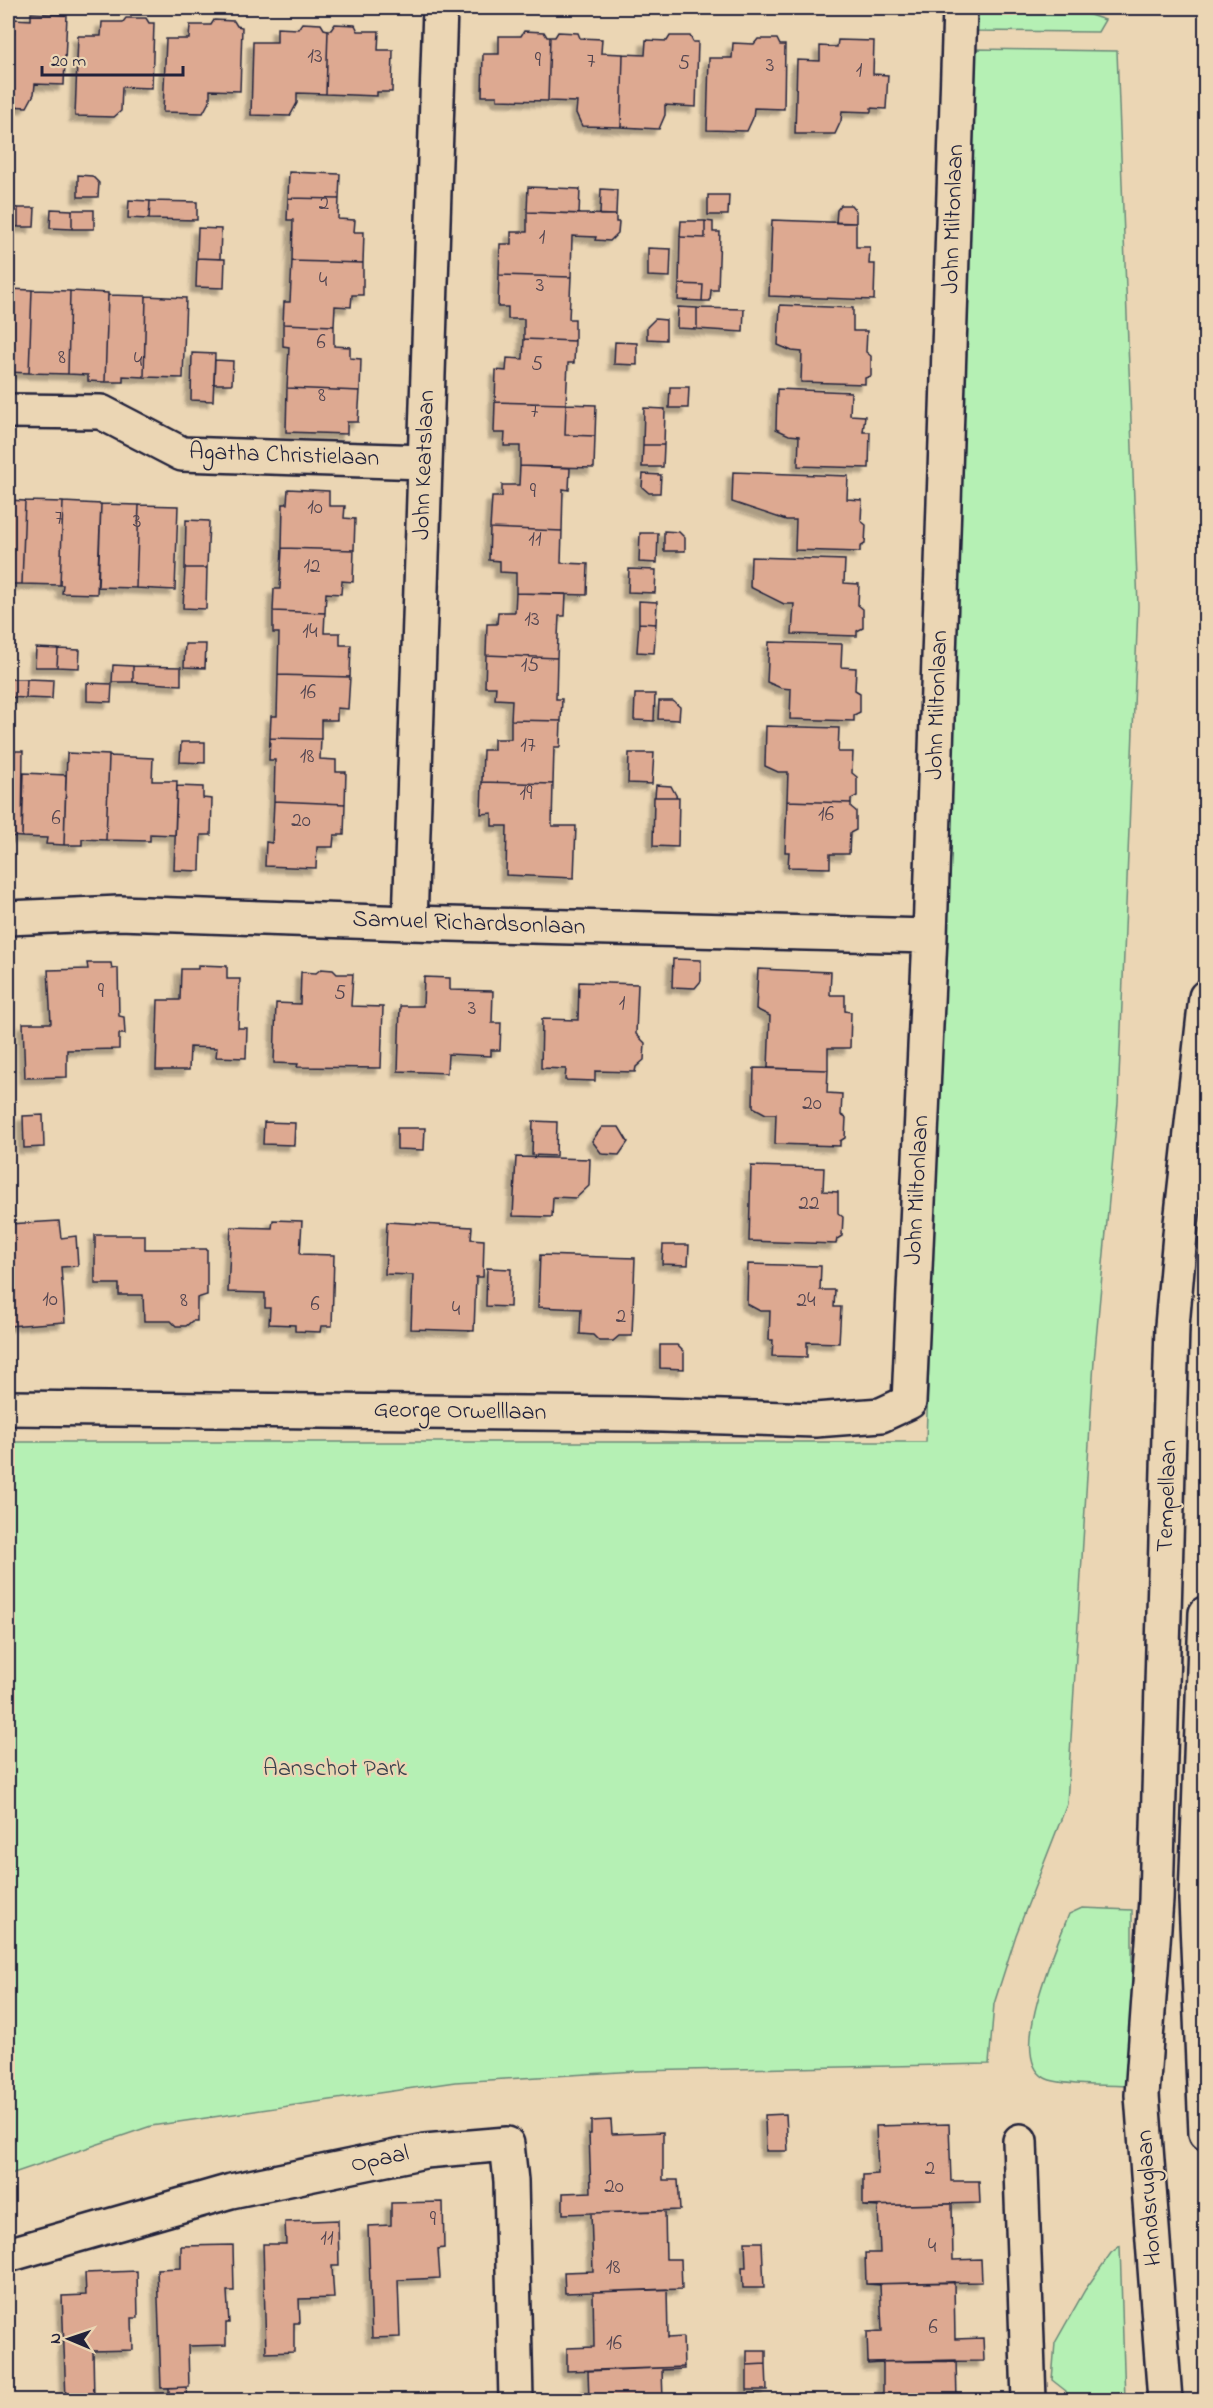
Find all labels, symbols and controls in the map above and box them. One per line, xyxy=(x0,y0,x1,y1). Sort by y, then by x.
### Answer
scale bar xyxy=(42,39,183,77)
house number: 13 xyxy=(307,42,323,72)
house number: 9 xyxy=(535,46,542,76)
house number: 7 xyxy=(587,47,596,77)
text: 20 m xyxy=(51,49,86,75)
house number: 5 xyxy=(678,49,690,79)
house number: 3 xyxy=(766,51,774,81)
house number: 1 xyxy=(856,56,863,86)
street label: John Miltonlaan xyxy=(934,144,974,294)
house number: 2 xyxy=(319,189,329,219)
house number: 1 xyxy=(539,223,546,253)
house number: 4 xyxy=(319,266,328,296)
house number: 3 xyxy=(536,271,544,301)
house number: 6 xyxy=(316,328,326,358)
house number: 8 xyxy=(58,343,66,373)
house number: 4 xyxy=(134,346,143,376)
house number: 5 xyxy=(531,350,543,380)
house number: 8 xyxy=(318,381,326,411)
street label: John Keatslaan xyxy=(405,389,445,541)
house number: 7 xyxy=(530,397,539,427)
street label: Agatha Christielaan xyxy=(188,435,380,477)
house number: 9 xyxy=(530,477,537,507)
house number: 10 xyxy=(307,493,323,523)
house number: 7 xyxy=(55,504,64,534)
house number: 3 xyxy=(133,507,141,537)
house number: 11 xyxy=(528,525,542,555)
house number: 12 xyxy=(303,552,321,582)
house number: 13 xyxy=(524,605,540,635)
house number: 14 xyxy=(302,617,318,647)
street label: John Miltonlaan xyxy=(918,630,958,780)
house number: 15 xyxy=(521,651,539,681)
house number: 16 xyxy=(300,678,316,708)
house number: 17 xyxy=(520,731,536,761)
house number: 18 xyxy=(300,742,314,772)
house number: 19 xyxy=(520,779,533,809)
house number: 16 xyxy=(818,800,834,830)
house number: 6 xyxy=(51,804,61,834)
house number: 20 xyxy=(291,806,311,836)
street label: Samuel Richardsonlaan xyxy=(352,902,586,946)
house number: 9 xyxy=(98,977,105,1007)
house number: 5 xyxy=(334,979,346,1009)
house number: 1 xyxy=(619,989,626,1019)
house number: 3 xyxy=(468,994,476,1024)
house number: 20 xyxy=(802,1089,822,1119)
street label: John Miltonlaan xyxy=(897,1114,939,1266)
house number: 22 xyxy=(799,1189,819,1219)
house number: 10 xyxy=(42,1285,58,1315)
house number: 8 xyxy=(180,1286,188,1316)
house number: 24 xyxy=(796,1286,816,1316)
house number: 6 xyxy=(310,1290,320,1320)
house number: 4 xyxy=(452,1295,461,1325)
house number: 2 xyxy=(616,1302,626,1332)
street label: George Orwelllaan xyxy=(373,1393,547,1431)
street label: Tempellaan xyxy=(1149,1439,1187,1553)
park label: Aanschot Park xyxy=(263,1752,407,1787)
street label: Hondsruglaan xyxy=(1128,2129,1172,2267)
street label: Opaal xyxy=(348,2137,412,2183)
house number: 2 xyxy=(925,2154,935,2184)
house number: 20 xyxy=(604,2172,624,2202)
house number: 9 xyxy=(430,2205,437,2235)
house number: 11 xyxy=(320,2224,334,2254)
house number: 4 xyxy=(928,2232,937,2262)
house number: 18 xyxy=(606,2253,620,2283)
north arrow xyxy=(39,2309,99,2369)
house number: 6 xyxy=(928,2313,938,2343)
house number: 16 xyxy=(606,2329,622,2359)
text: N xyxy=(44,2333,68,2344)

